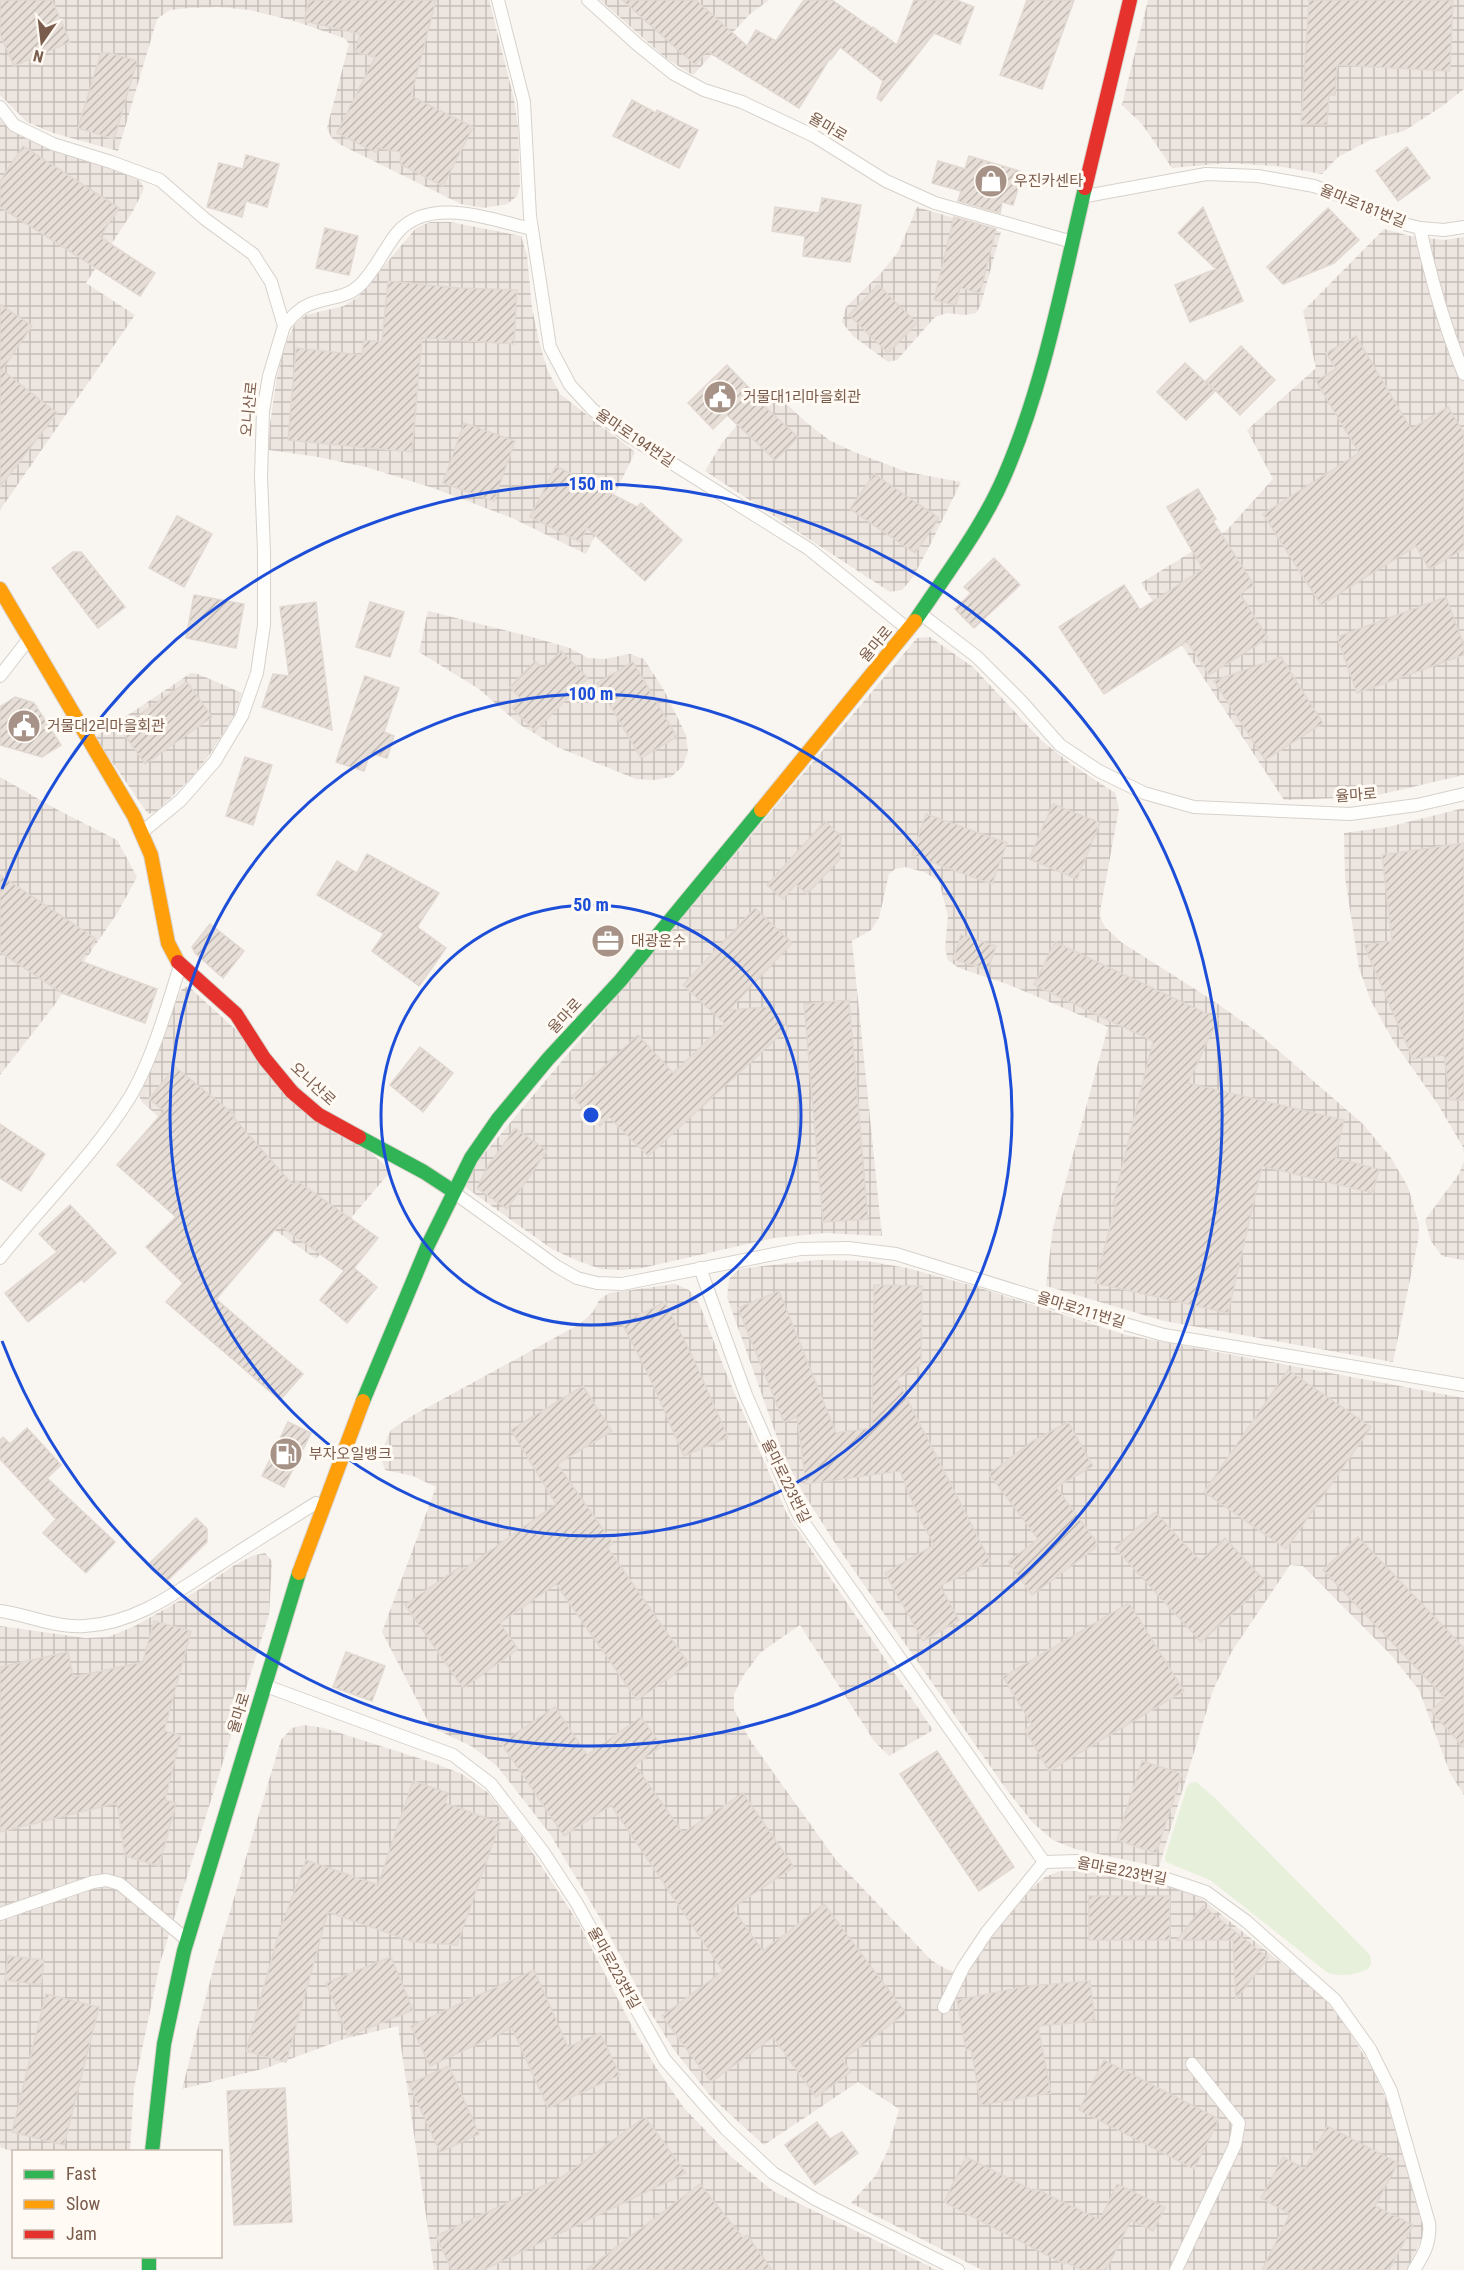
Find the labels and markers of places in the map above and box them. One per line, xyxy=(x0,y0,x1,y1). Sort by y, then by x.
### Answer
shop icon: 우진카센타 xyxy=(973,163,1009,199)
place label: 우진카센타 xyxy=(1014,172,1083,190)
public building icon: 거물대1리마을회관 xyxy=(702,379,738,415)
place label: 거물대1리마을회관 xyxy=(743,388,861,406)
public building icon: 거물대2리마을회관 xyxy=(6,708,42,744)
place label: 거물대2리마을회관 xyxy=(47,717,165,735)
office icon: 대광운수 xyxy=(590,923,626,959)
place label: 대광운수 xyxy=(631,932,686,950)
centre of rings xyxy=(581,1105,601,1125)
fuel station icon: 부자오일뱅크 xyxy=(268,1436,304,1472)
place label: 부자오일뱅크 xyxy=(309,1445,392,1463)

